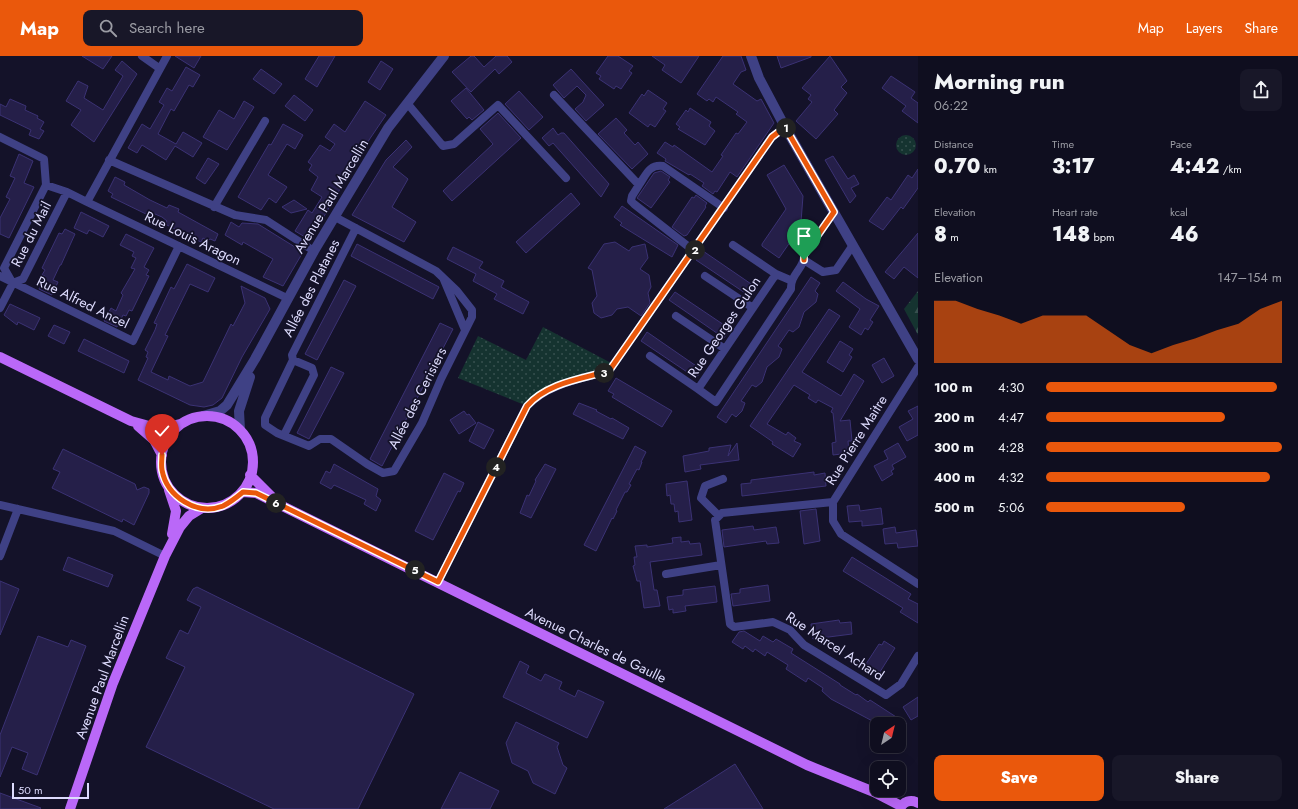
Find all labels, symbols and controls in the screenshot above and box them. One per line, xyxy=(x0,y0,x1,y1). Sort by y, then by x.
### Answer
search box xyxy=(83,10,363,46)
text: Map xyxy=(20,15,59,42)
icon: search xyxy=(97,17,119,39)
text: Search here xyxy=(129,17,205,39)
text: Map xyxy=(1138,18,1164,38)
text: Layers xyxy=(1186,18,1222,38)
text: Share xyxy=(1244,18,1278,38)
text: Morning run xyxy=(934,65,1065,97)
button: share xyxy=(1240,69,1282,111)
text: 06:22 xyxy=(934,96,968,115)
pin: 1 xyxy=(776,118,796,138)
text: 1 xyxy=(783,120,789,136)
street label: Avenue Paul Marcellin xyxy=(289,135,373,257)
text: Distance xyxy=(934,136,973,152)
text: Time xyxy=(1052,136,1074,152)
text: Pace xyxy=(1170,136,1192,152)
text: 0.70 xyxy=(934,152,980,181)
text: 3:17 xyxy=(1052,152,1095,181)
text: 4:42 xyxy=(1170,152,1220,181)
text: km xyxy=(980,161,997,177)
text: /km xyxy=(1220,161,1242,177)
street label: Rue du Mail xyxy=(6,198,56,270)
text: Elevation xyxy=(934,204,976,220)
text: Heart rate xyxy=(1052,204,1098,220)
text: kcal xyxy=(1170,204,1188,220)
street label: Rue Louis Aragon xyxy=(141,206,245,270)
pin xyxy=(787,219,821,260)
text: 8 xyxy=(934,220,947,249)
text: 148 xyxy=(1052,220,1090,249)
text: 46 xyxy=(1170,220,1199,249)
icon: arrive xyxy=(793,225,815,247)
text: m xyxy=(947,229,959,245)
text: bpm xyxy=(1090,229,1115,245)
street label: Allée des Platanes xyxy=(278,235,344,340)
pin: 2 xyxy=(685,240,705,260)
text: 2 xyxy=(691,242,699,258)
text: Elevation xyxy=(934,268,983,287)
text: 147–154 m xyxy=(1217,268,1282,287)
street label: Rue Alfred Ancel xyxy=(33,271,133,333)
street label: Rue Georges Gulon xyxy=(683,272,765,382)
street label: Allée des Cerisiers xyxy=(383,343,451,452)
pin: 3 xyxy=(594,363,614,383)
text: 3 xyxy=(601,365,607,381)
text: 100 m xyxy=(934,378,972,397)
text: 4:30 xyxy=(998,378,1024,397)
street label: Rue Pierre Maitre xyxy=(820,391,892,489)
text: 200 m xyxy=(934,408,974,427)
text: 4:47 xyxy=(998,408,1024,427)
pin xyxy=(145,414,179,455)
icon: check xyxy=(151,420,173,442)
text: 300 m xyxy=(934,438,974,457)
text: 4:28 xyxy=(998,438,1024,457)
pin: 4 xyxy=(486,457,506,477)
text: 4 xyxy=(492,459,500,475)
text: 400 m xyxy=(934,468,975,487)
text: 4:32 xyxy=(998,468,1024,487)
pin: 6 xyxy=(266,493,286,513)
text: 6 xyxy=(272,495,280,511)
text: 500 m xyxy=(934,498,974,517)
text: 5:06 xyxy=(998,498,1025,517)
pin: 5 xyxy=(405,560,425,580)
text: 5 xyxy=(411,562,419,578)
street label: Avenue Charles de Gaulle xyxy=(522,602,670,688)
street label: Rue Marcel Achard xyxy=(782,607,888,685)
street label: Avenue Paul Marcellin xyxy=(70,612,134,742)
north arrow xyxy=(870,717,906,753)
map controls xyxy=(870,717,906,797)
button: Save xyxy=(934,755,1104,801)
button: Share xyxy=(1112,755,1282,801)
button: locate xyxy=(870,761,906,797)
scale bar xyxy=(12,781,89,800)
text: 50 m xyxy=(18,782,43,798)

